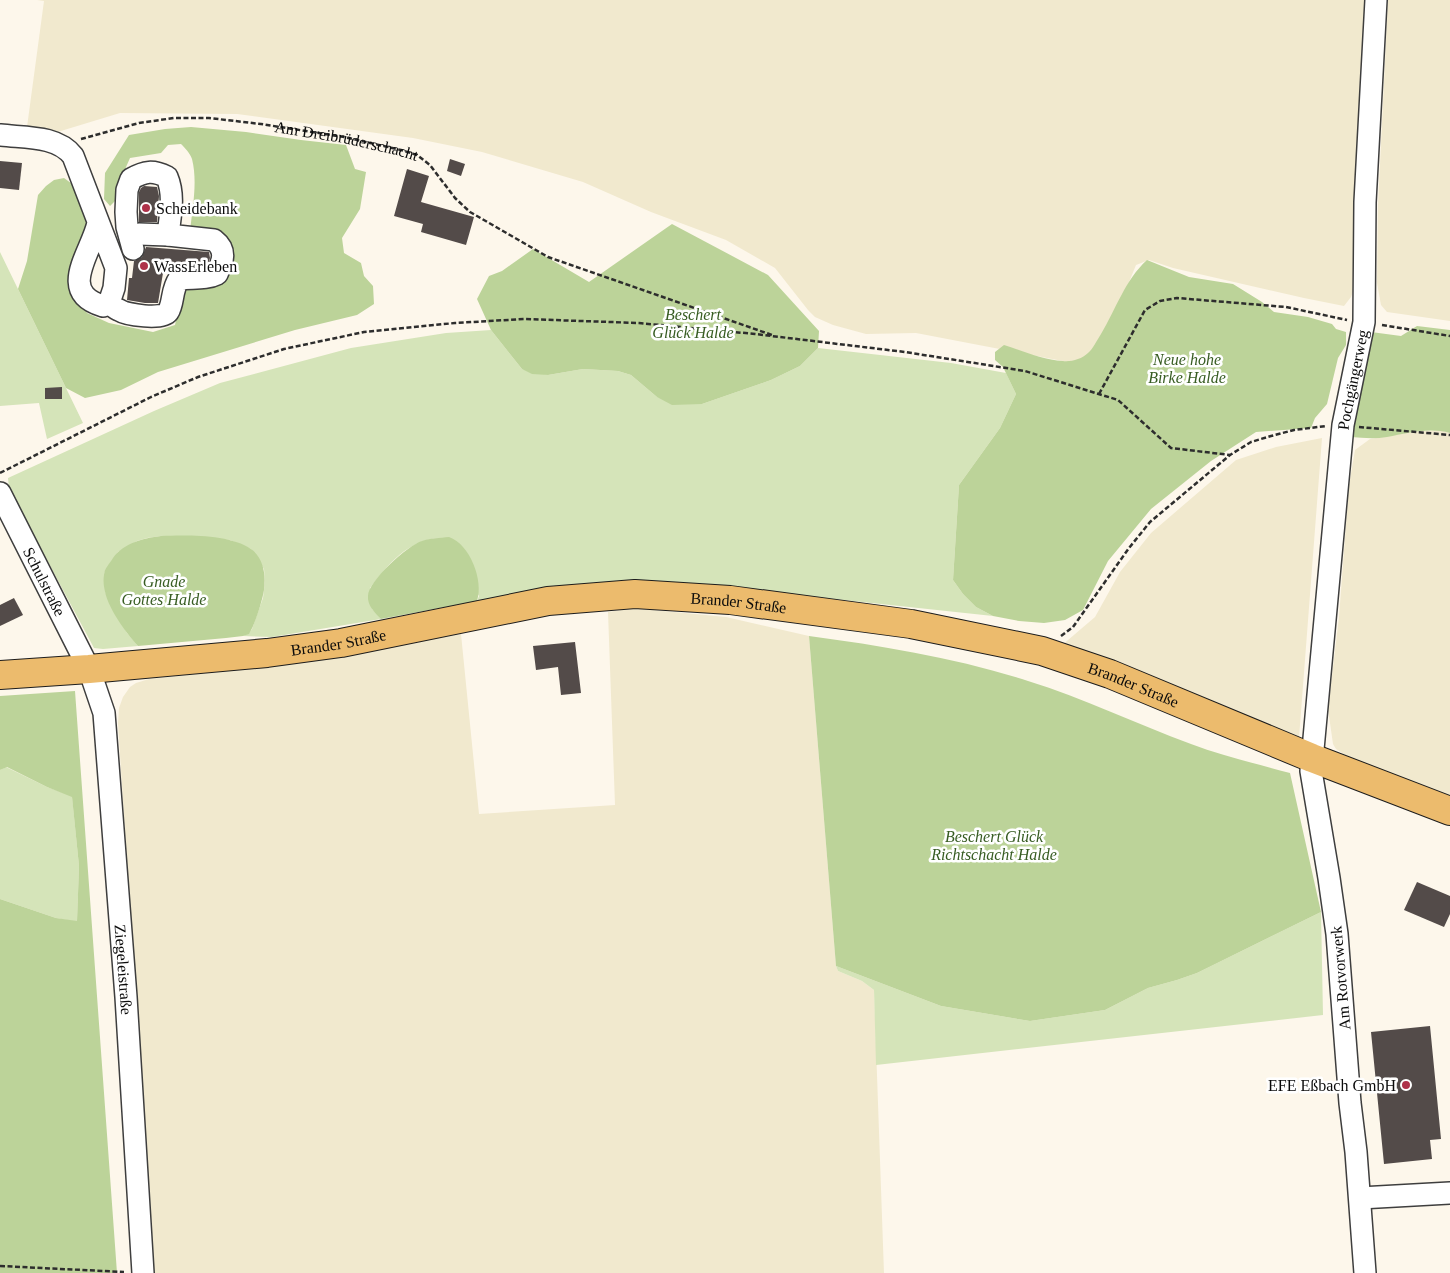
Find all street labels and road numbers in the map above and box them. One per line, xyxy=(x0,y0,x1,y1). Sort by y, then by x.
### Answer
street label: Am Dreibrüderschacht xyxy=(273,118,421,164)
street label: Pochgängerweg xyxy=(1335,328,1372,431)
street label: Schulstraße xyxy=(20,544,69,619)
street label: Brander Straße xyxy=(690,590,788,616)
street label: Brander Straße xyxy=(290,626,388,659)
street label: Brander Straße xyxy=(1086,659,1181,711)
street label: Ziegeleistraße xyxy=(111,924,135,1015)
street label: Am Rotvorwerk xyxy=(1327,925,1354,1031)

